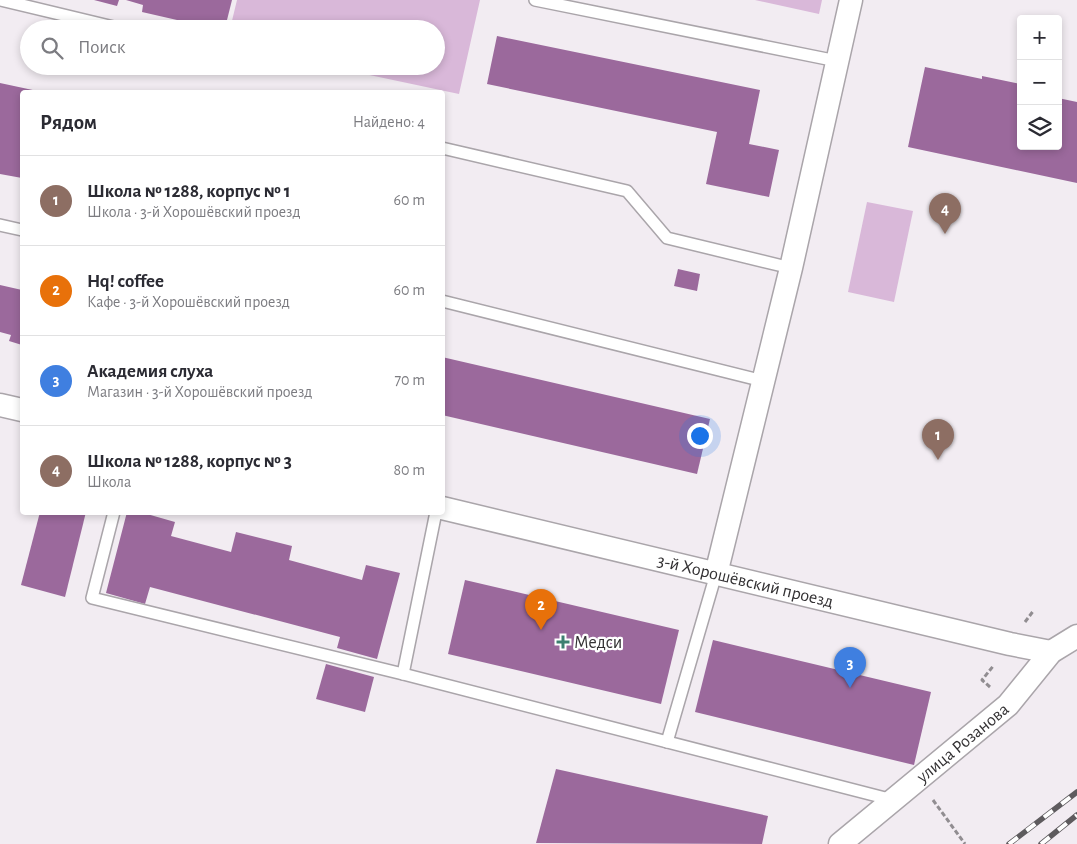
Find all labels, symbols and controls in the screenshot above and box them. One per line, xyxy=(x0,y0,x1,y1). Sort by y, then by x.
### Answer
map controls xyxy=(1017,15,1062,150)
button: + xyxy=(1017,15,1062,60)
search box xyxy=(20,20,445,75)
icon: search xyxy=(38,34,66,62)
text: Поиск xyxy=(78,38,125,57)
button: − xyxy=(1017,60,1062,105)
button: layers xyxy=(1017,105,1062,150)
text: Рядом xyxy=(40,112,97,133)
text: Найдено: 4 xyxy=(353,114,425,130)
text: Школа № 1288, корпус № 1 xyxy=(87,182,291,201)
text: 1 xyxy=(53,192,59,208)
text: 60 m xyxy=(394,192,425,208)
pin: 4 xyxy=(929,193,961,234)
text: Школа · 3-й Хорошёвский проезд xyxy=(87,204,301,220)
text: Hq! coffee xyxy=(87,272,164,291)
text: 2 xyxy=(52,282,60,298)
text: 60 m xyxy=(394,282,425,298)
text: Кафе · 3-й Хорошёвский проезд xyxy=(87,294,290,310)
text: Академия слуха xyxy=(87,362,213,381)
text: 3 xyxy=(53,372,59,388)
text: 70 m xyxy=(394,372,425,388)
text: Магазин · 3-й Хорошёвский проезд xyxy=(87,384,312,400)
pin: 1 xyxy=(922,419,954,460)
your location xyxy=(687,423,713,449)
text: Школа № 1288, корпус № 3 xyxy=(87,452,292,471)
text: 4 xyxy=(52,462,60,478)
text: 80 m xyxy=(394,462,425,478)
text: Школа xyxy=(87,474,131,490)
street label: 3-й Хорошёвский проезд xyxy=(655,552,835,611)
pin: 2 xyxy=(525,589,557,630)
place label: Медси xyxy=(574,634,622,652)
marker: Медси xyxy=(556,635,570,649)
pin: 3 xyxy=(834,647,866,688)
street label: улица Розанова xyxy=(913,700,1013,787)

